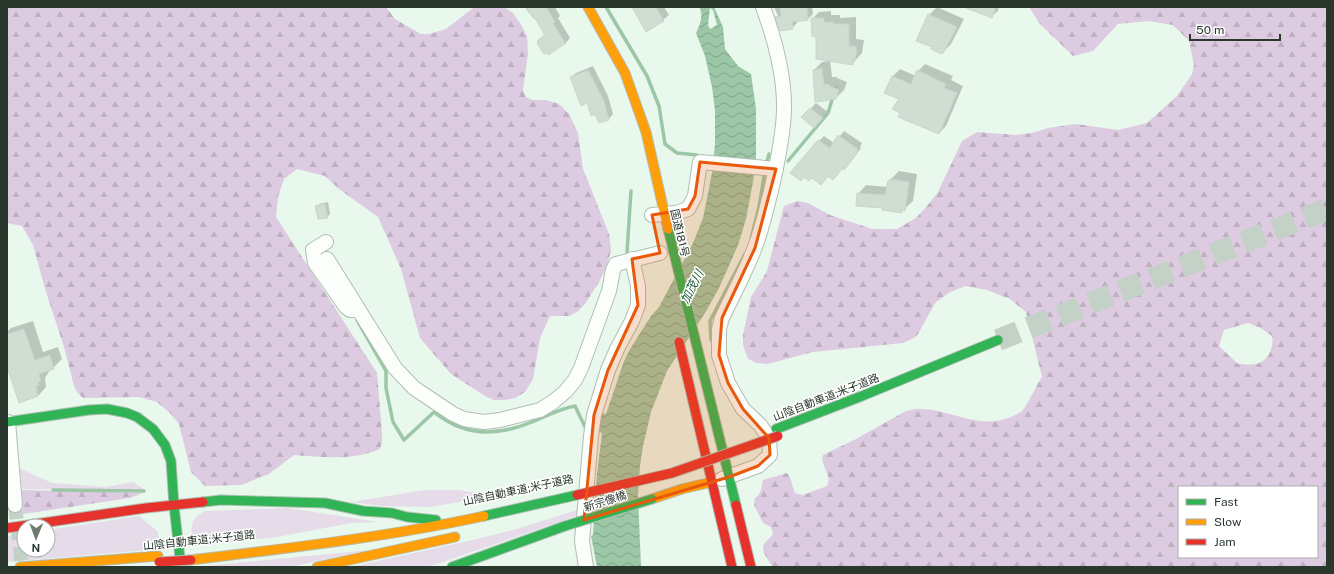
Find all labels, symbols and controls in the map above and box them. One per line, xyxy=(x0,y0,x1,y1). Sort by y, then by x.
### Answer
scale bar xyxy=(1190,16,1280,42)
text: 50 m xyxy=(1196,23,1224,37)
street label: 国道181号 xyxy=(669,208,691,258)
water label: 加茂川 xyxy=(678,266,707,306)
street label: 山陰自動車道;米子道路 xyxy=(771,371,881,423)
street label: 山陰自動車道;米子道路 xyxy=(462,472,574,508)
legend xyxy=(1178,486,1318,558)
street label: 新宗像橋 xyxy=(582,488,628,514)
text: Fast xyxy=(1214,495,1239,509)
text: Slow xyxy=(1214,515,1242,529)
north arrow xyxy=(16,518,56,558)
street label: 山陰自動車道;米子道路 xyxy=(142,528,256,552)
text: Jam xyxy=(1214,535,1236,549)
text: N xyxy=(31,542,40,554)

